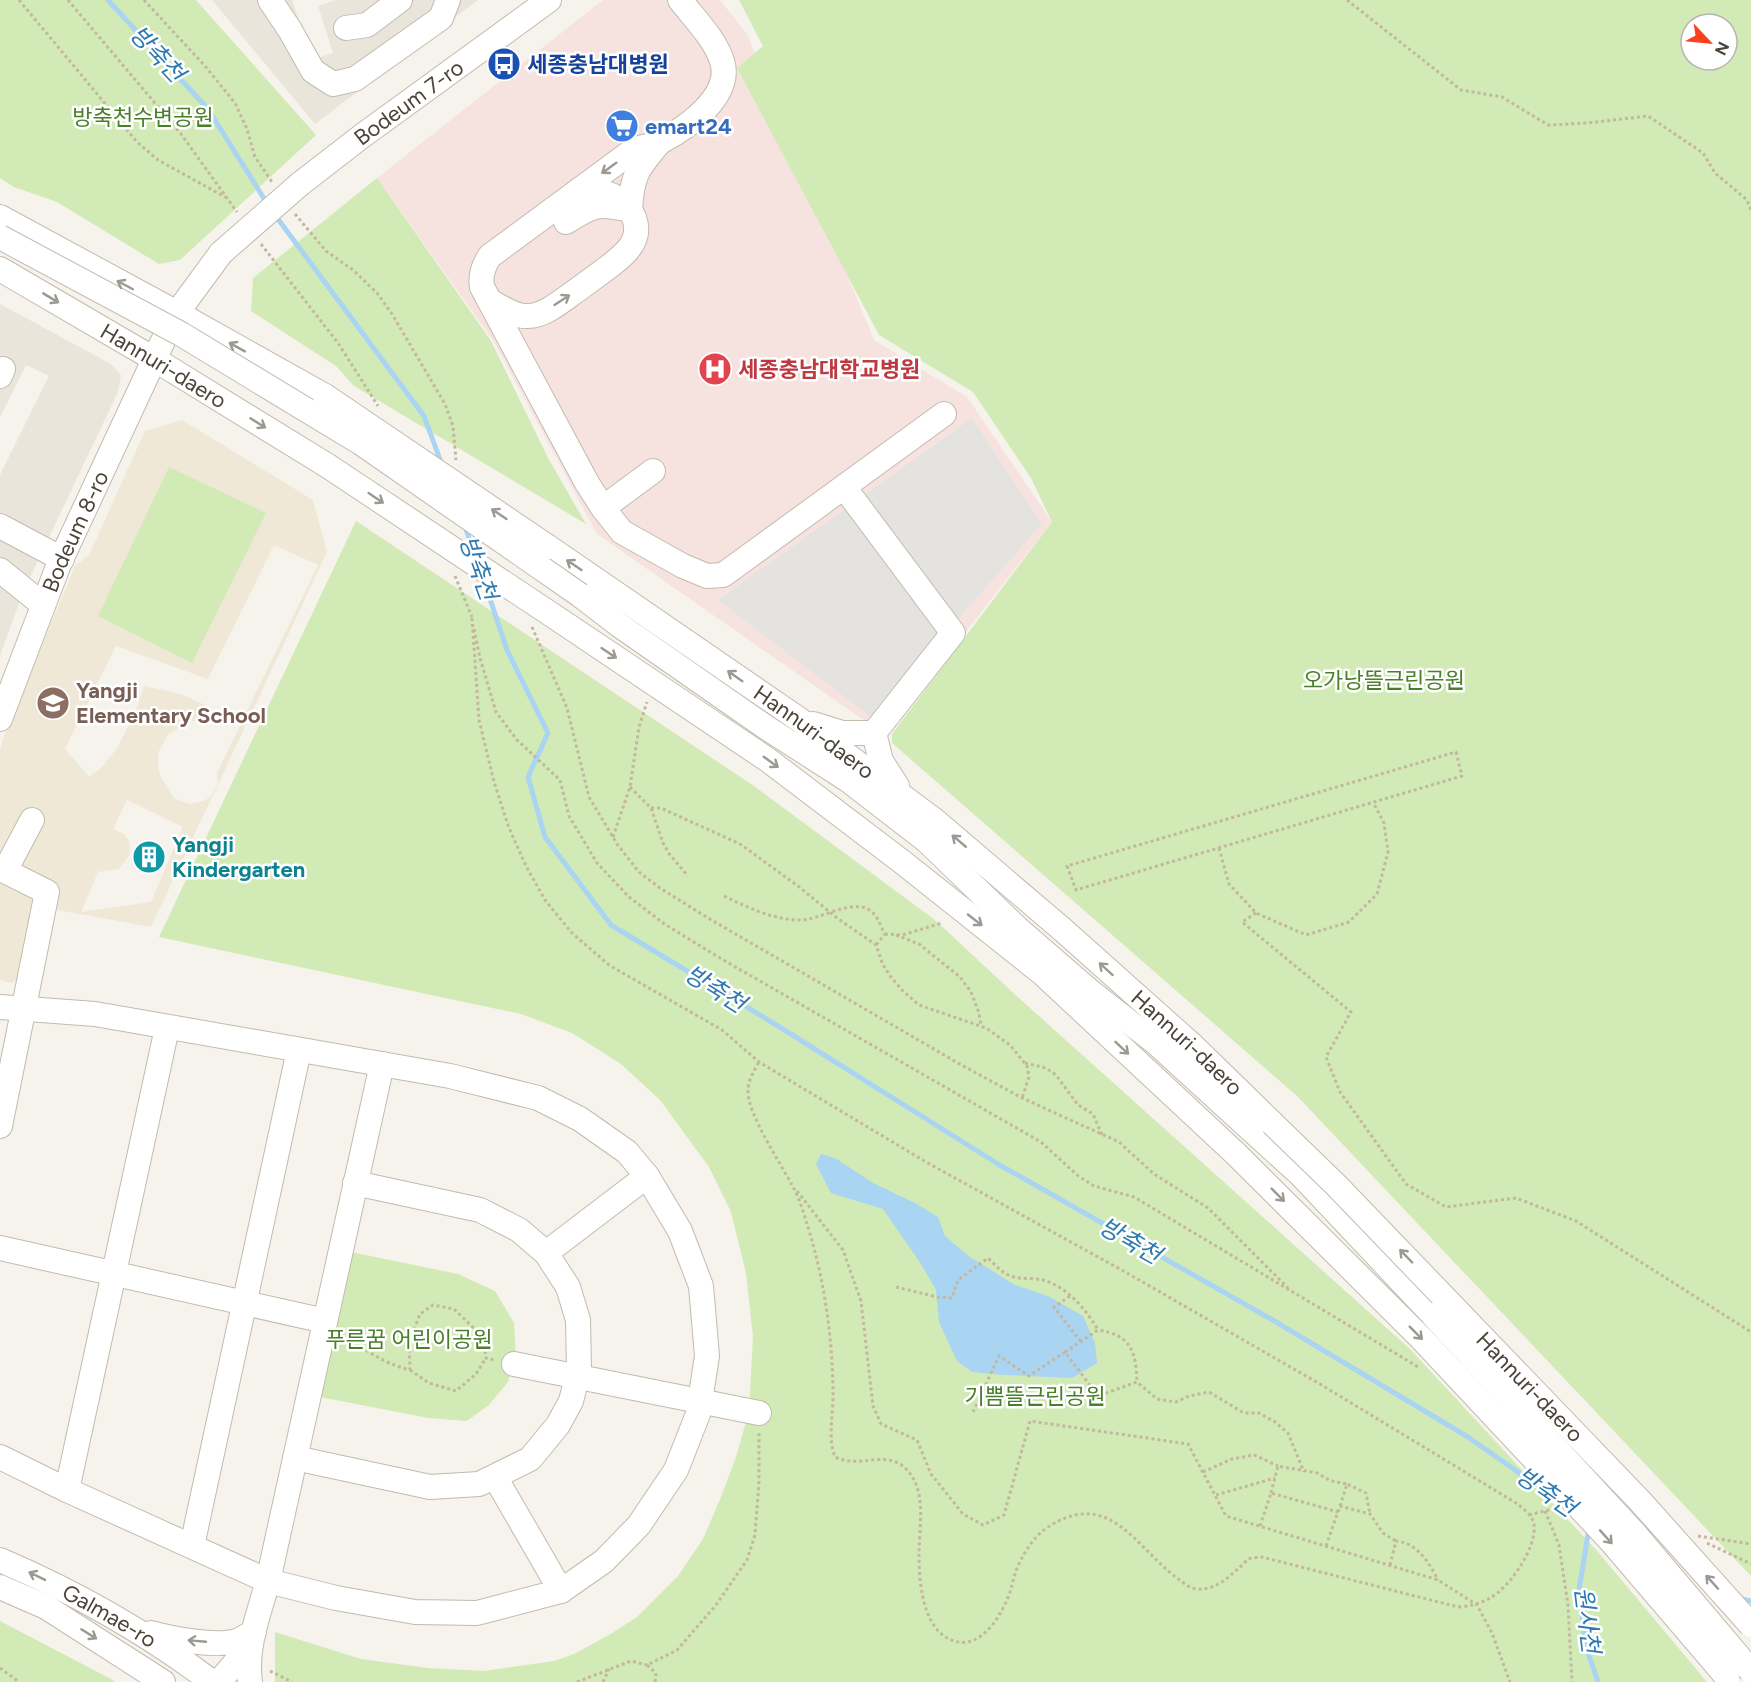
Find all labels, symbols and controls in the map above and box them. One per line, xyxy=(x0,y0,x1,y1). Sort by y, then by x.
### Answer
north arrow xyxy=(1679,12,1739,72)
water label: 방축천 xyxy=(124,20,193,90)
text: N xyxy=(1711,39,1733,58)
bus stop icon: 세종충남대병원 xyxy=(486,46,522,82)
place label: 세종충남대병원 xyxy=(527,51,669,78)
street label: Bodeum 7-ro xyxy=(349,54,469,151)
park label: 방축천수변공원 xyxy=(72,104,214,131)
supermarket icon: emart24 xyxy=(604,108,640,144)
place label: emart24 xyxy=(645,113,732,140)
one-way arrow xyxy=(602,162,618,174)
one-way arrow xyxy=(117,279,134,291)
one-way arrow xyxy=(42,292,59,304)
one-way arrow xyxy=(553,294,569,306)
street label: Hannuri-daero xyxy=(95,318,231,414)
one-way arrow xyxy=(229,340,246,352)
hospital icon: 세종충남대학교병원 xyxy=(697,351,733,387)
place label: 세종충남대학교병원 xyxy=(738,356,920,383)
one-way arrow xyxy=(249,417,266,429)
street label: Bodeum 8-ro xyxy=(36,467,114,596)
one-way arrow xyxy=(367,492,384,504)
one-way arrow xyxy=(492,508,508,520)
water label: 방축천 xyxy=(454,532,504,607)
one-way arrow xyxy=(566,559,583,571)
one-way arrow xyxy=(601,647,617,659)
park label: 오가낭뜰근린공원 xyxy=(1303,667,1465,694)
one-way arrow xyxy=(727,670,743,682)
place label: Yangji Elementary School xyxy=(76,677,266,729)
street label: Hannuri-daero xyxy=(748,679,880,785)
school or university icon: Yangji Elementary School xyxy=(35,685,71,721)
one-way arrow xyxy=(763,756,779,768)
place label: Yangji Kindergarten xyxy=(172,831,305,883)
one-way arrow xyxy=(951,835,967,848)
building icon: Yangji Kindergarten xyxy=(131,839,167,875)
one-way arrow xyxy=(967,914,983,927)
water label: 방축천 xyxy=(679,959,754,1020)
one-way arrow xyxy=(1099,962,1114,976)
street label: Hannuri-daero xyxy=(1125,984,1248,1101)
one-way arrow xyxy=(1115,1040,1130,1055)
one-way arrow xyxy=(1270,1188,1285,1203)
water label: 방축천 xyxy=(1094,1211,1169,1271)
one-way arrow xyxy=(1398,1249,1413,1264)
one-way arrow xyxy=(1409,1325,1423,1340)
park label: 푸른꿈 어린이공원 xyxy=(325,1326,493,1353)
street label: Hannuri-daero xyxy=(1470,1326,1589,1448)
park label: 기쁨뜰근린공원 xyxy=(964,1383,1106,1410)
water label: 방축천 xyxy=(1511,1461,1584,1524)
one-way arrow xyxy=(1599,1529,1613,1544)
one-way arrow xyxy=(28,1570,46,1582)
one-way arrow xyxy=(1705,1574,1719,1589)
street label: Galmae-ro xyxy=(58,1578,162,1654)
water label: 원사천 xyxy=(1569,1585,1606,1657)
one-way arrow xyxy=(80,1628,97,1640)
one-way arrow xyxy=(188,1635,208,1646)

